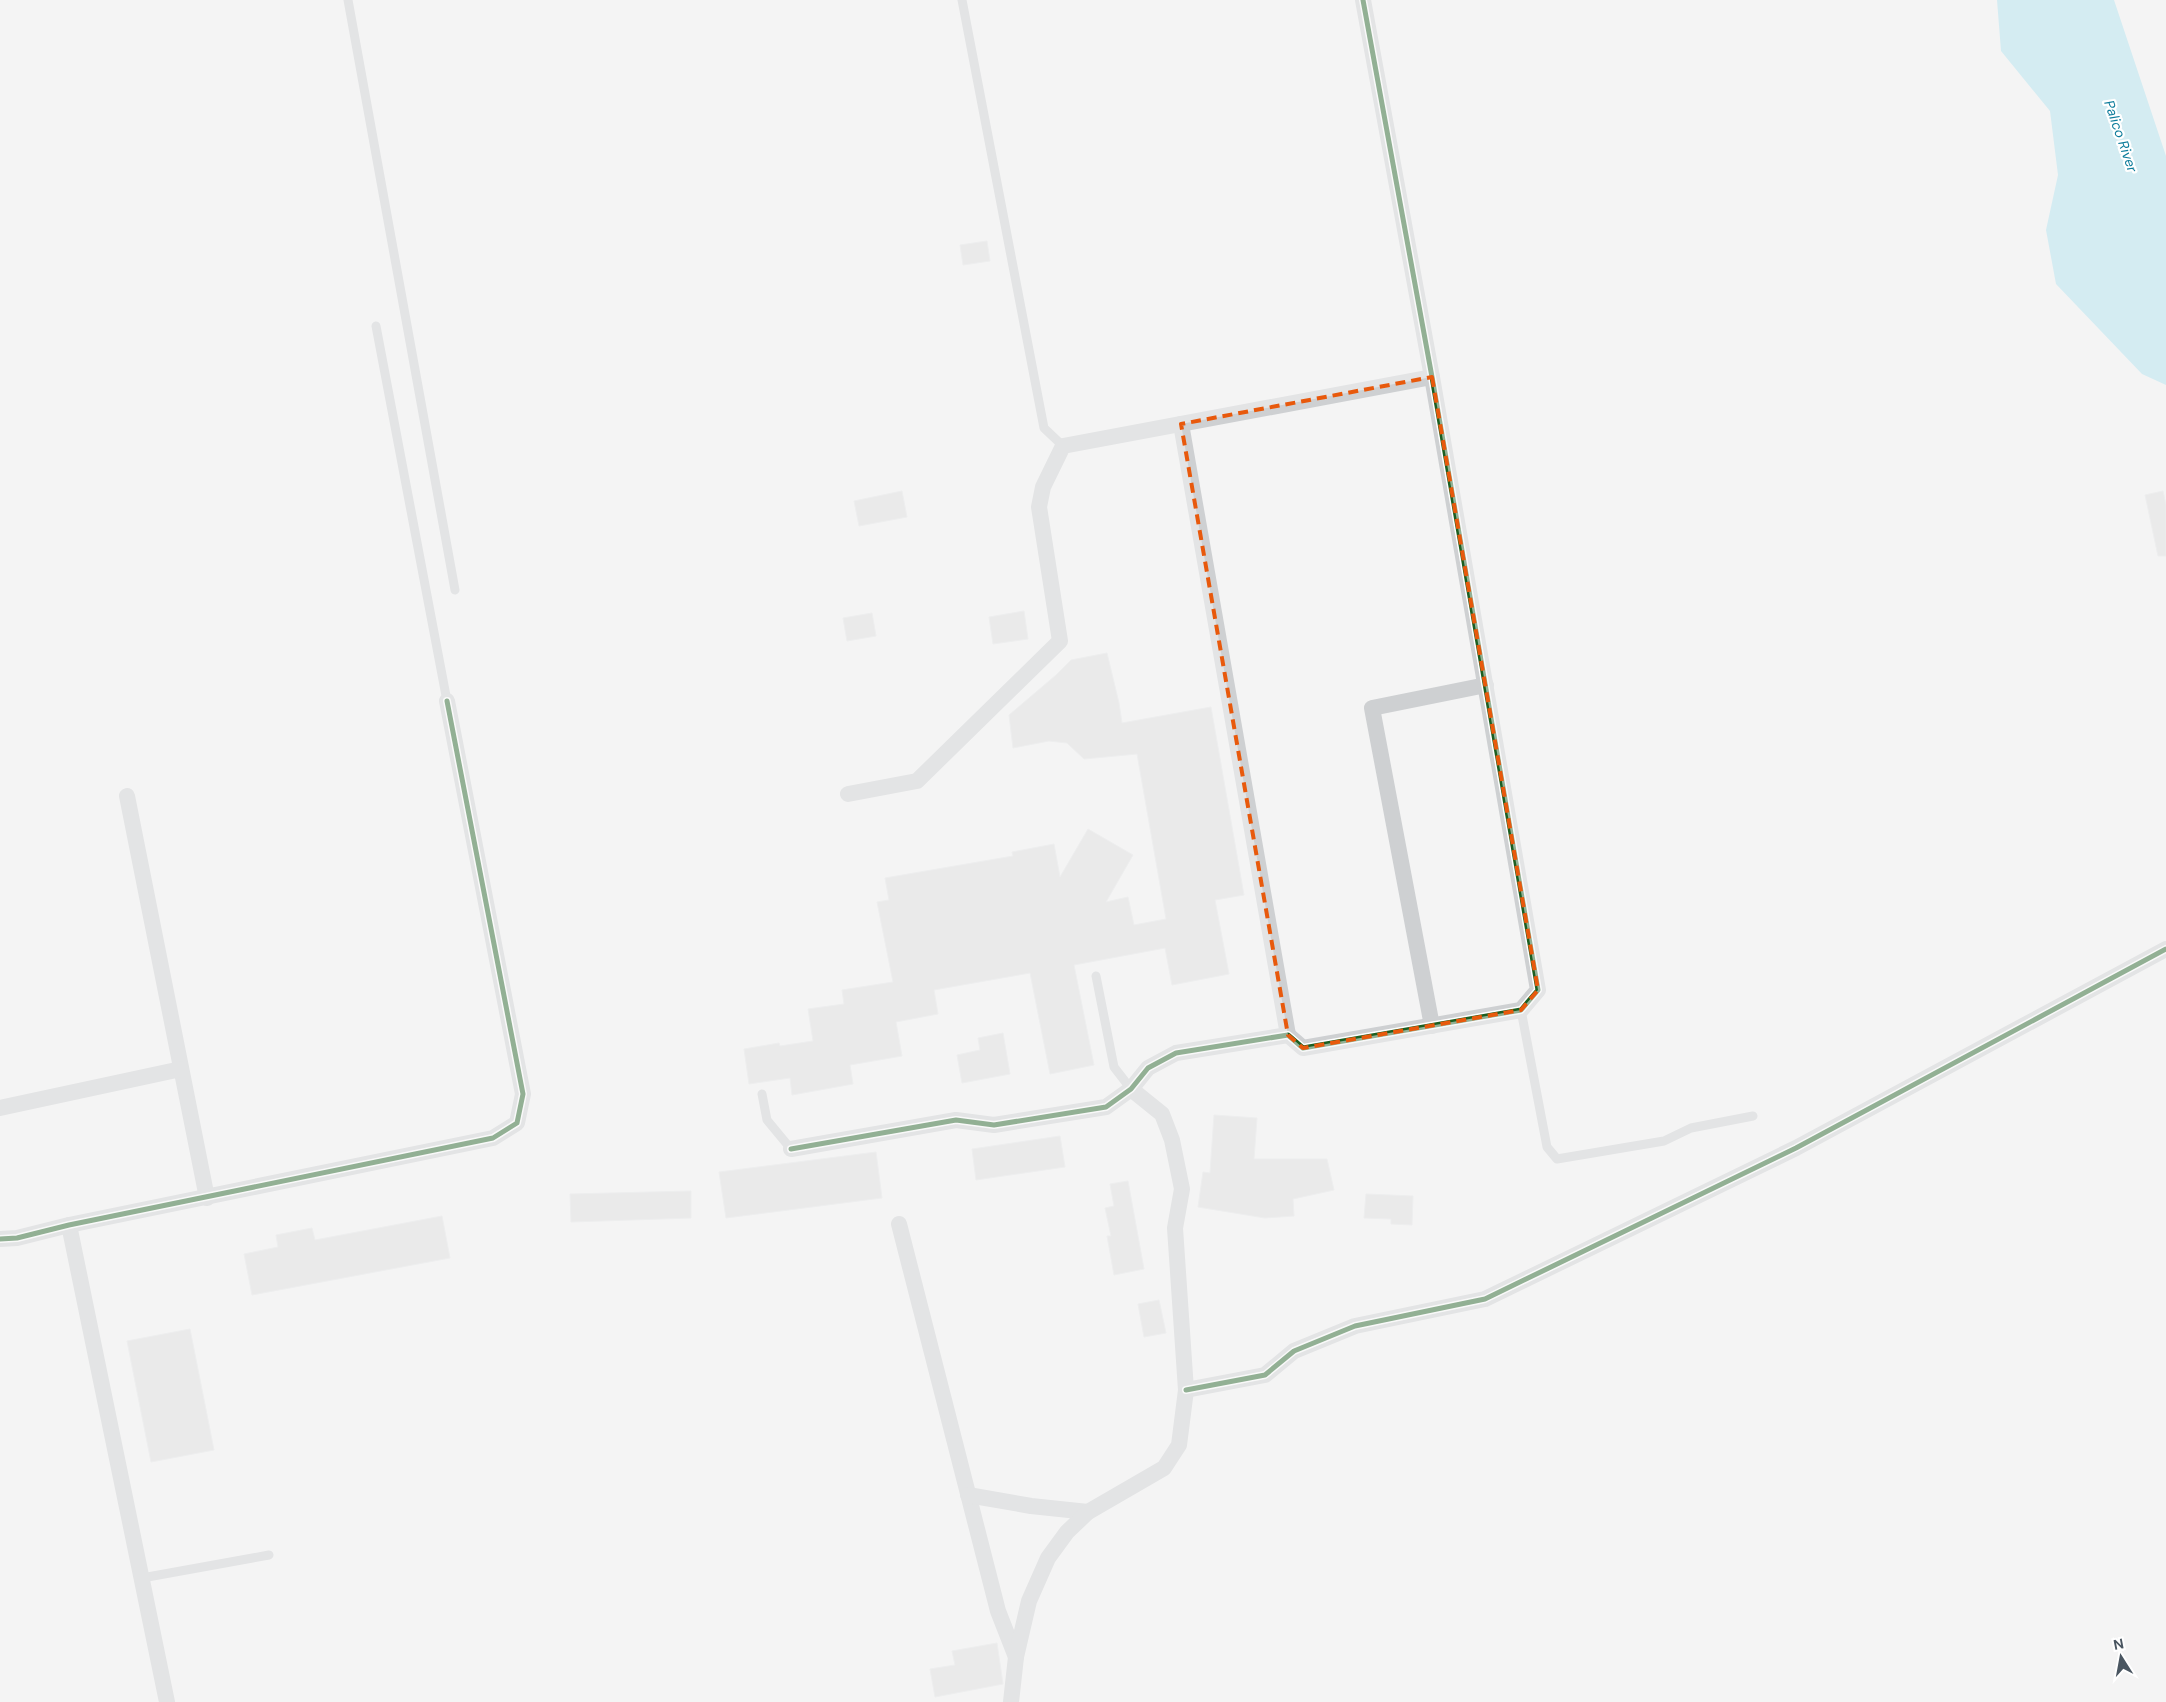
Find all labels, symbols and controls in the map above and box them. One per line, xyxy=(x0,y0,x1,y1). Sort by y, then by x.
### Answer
water label: Palico River xyxy=(2100,98,2142,175)
north arrow xyxy=(2096,1632,2146,1682)
text: N xyxy=(2112,1634,2125,1654)

